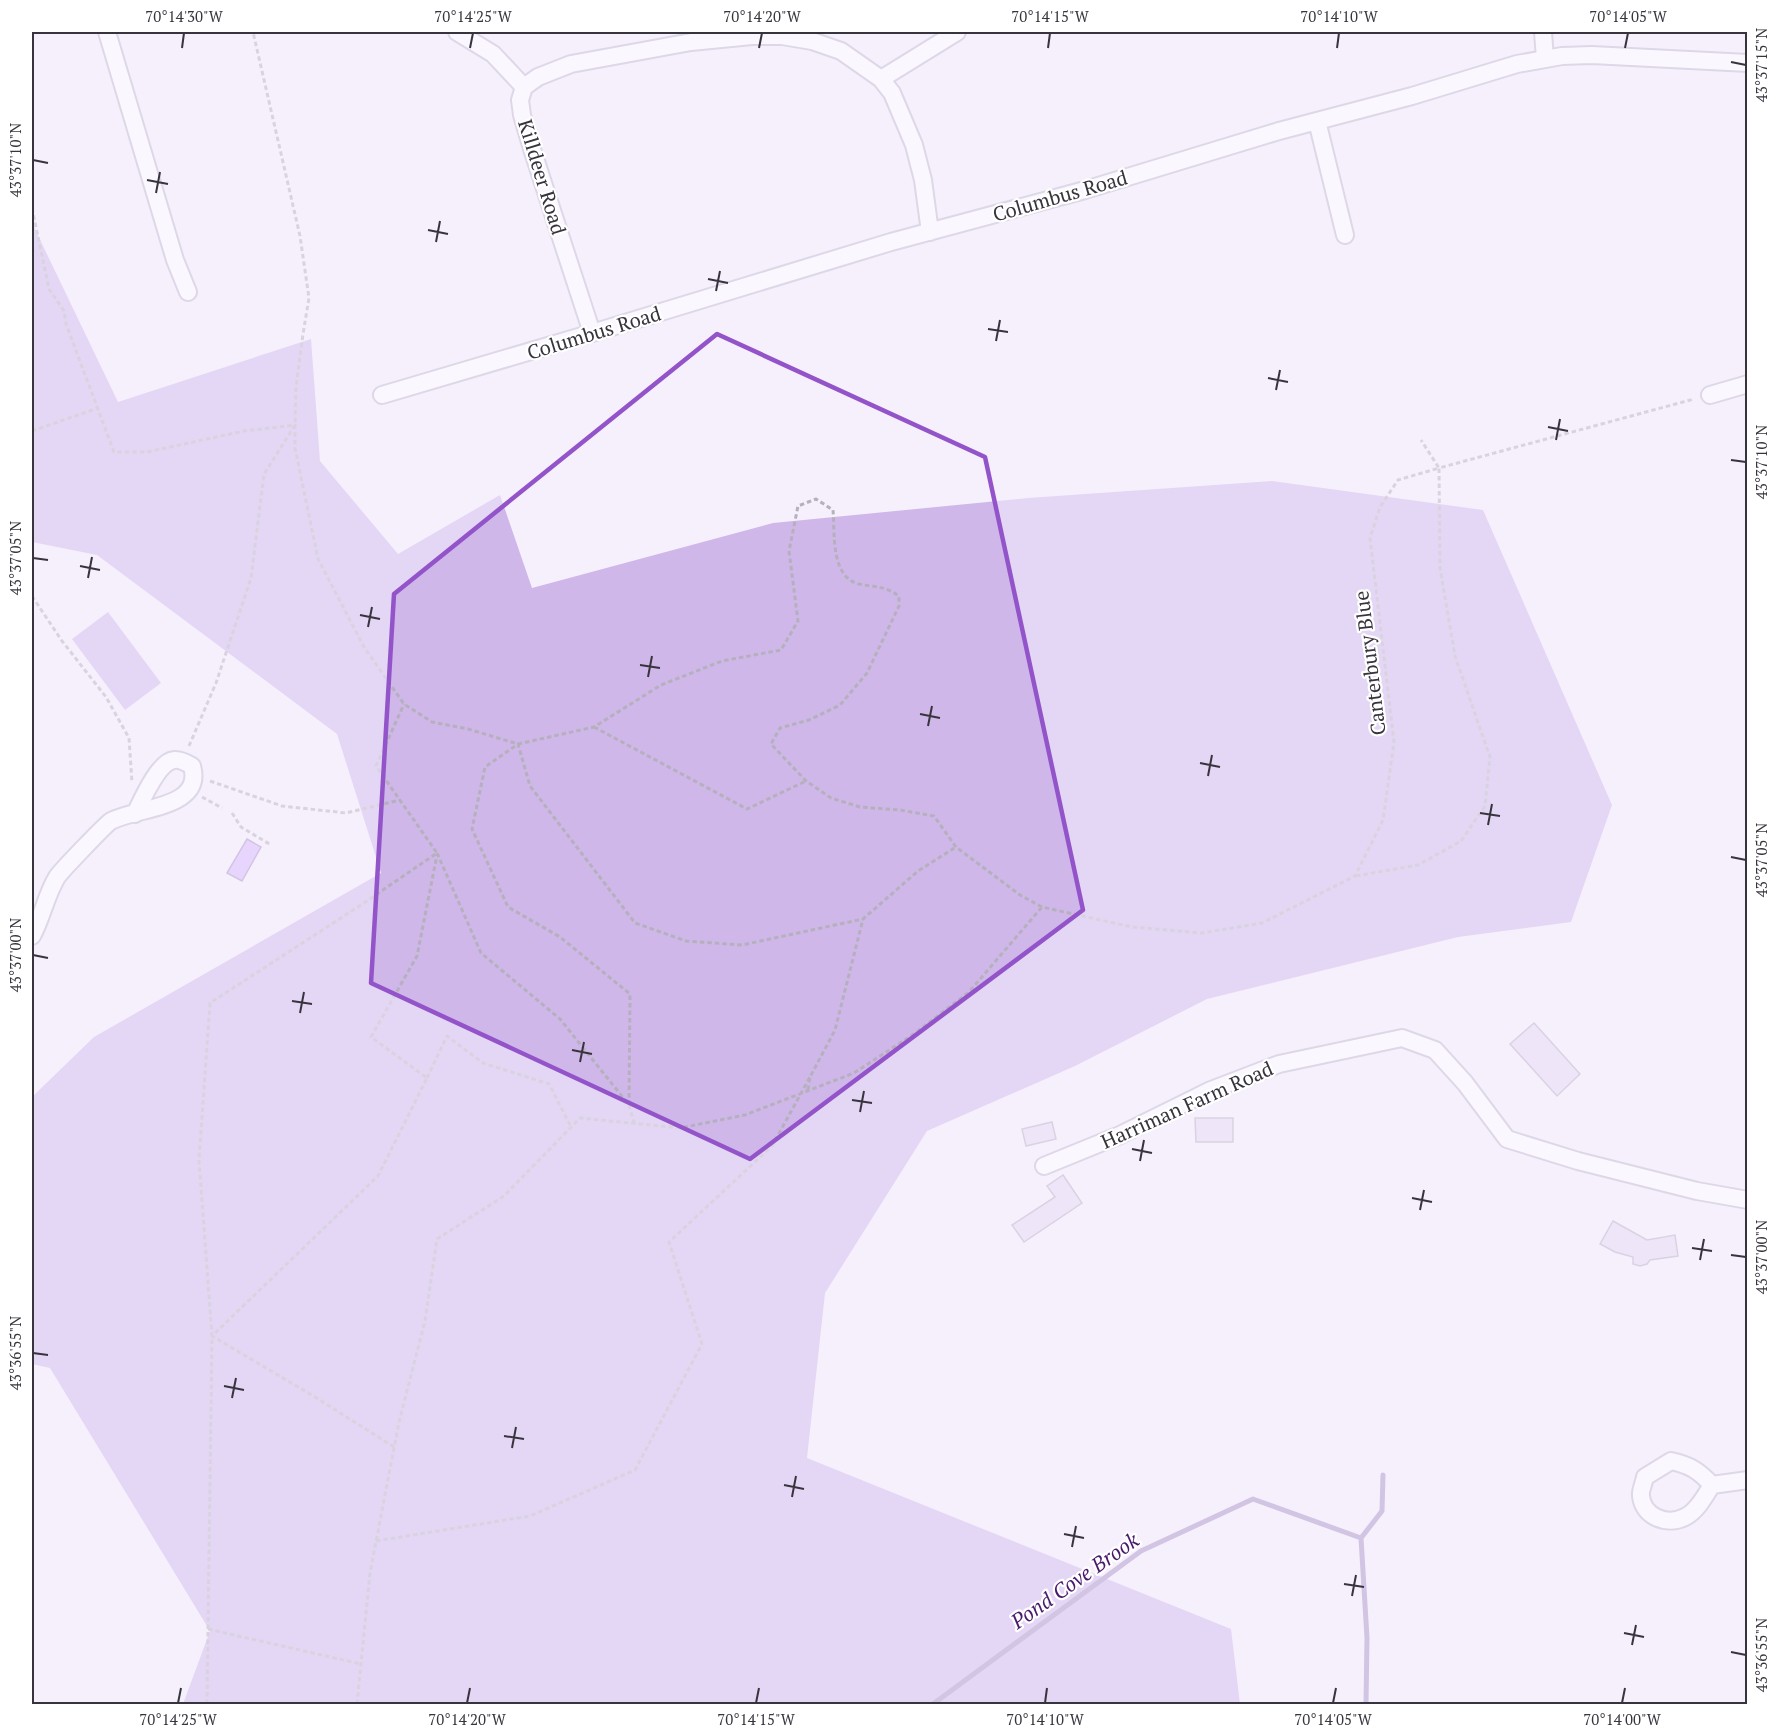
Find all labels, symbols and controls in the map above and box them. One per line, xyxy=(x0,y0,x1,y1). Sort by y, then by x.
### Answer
text: 70°14'30"W xyxy=(145,6,224,26)
text: 70°14'25"W xyxy=(434,6,513,26)
text: 70°14'20"W xyxy=(723,6,802,26)
text: 70°14'15"W xyxy=(1011,6,1090,26)
text: 70°14'10"W xyxy=(1300,6,1379,26)
text: 70°14'05"W xyxy=(1589,6,1668,26)
text: 43°37'15"N xyxy=(1751,28,1771,102)
street label: Killdeer Road xyxy=(512,116,573,238)
text: 43°37'10"N xyxy=(5,123,25,197)
street label: Columbus Road xyxy=(989,163,1130,228)
street label: Columbus Road xyxy=(524,299,664,366)
text: 43°37'10"N xyxy=(1751,425,1771,499)
text: 43°37'05"N xyxy=(5,521,25,595)
street label: Canterbury Blue xyxy=(1347,589,1392,737)
text: 43°37'05"N xyxy=(1751,823,1771,897)
text: 43°37'00"N xyxy=(5,918,25,992)
street label: Harriman Farm Road xyxy=(1097,1054,1277,1155)
text: 43°37'00"N xyxy=(1751,1220,1771,1294)
text: 43°36'55"N xyxy=(5,1316,25,1390)
water label: Pond Cove Brook xyxy=(1004,1525,1145,1635)
text: 43°36'55"N xyxy=(1751,1618,1771,1692)
text: 70°14'25"W xyxy=(139,1709,218,1729)
text: 70°14'20"W xyxy=(428,1709,507,1729)
text: 70°14'15"W xyxy=(717,1709,796,1729)
text: 70°14'10"W xyxy=(1006,1709,1085,1729)
text: 70°14'05"W xyxy=(1294,1709,1373,1729)
text: 70°14'00"W xyxy=(1583,1709,1662,1729)

